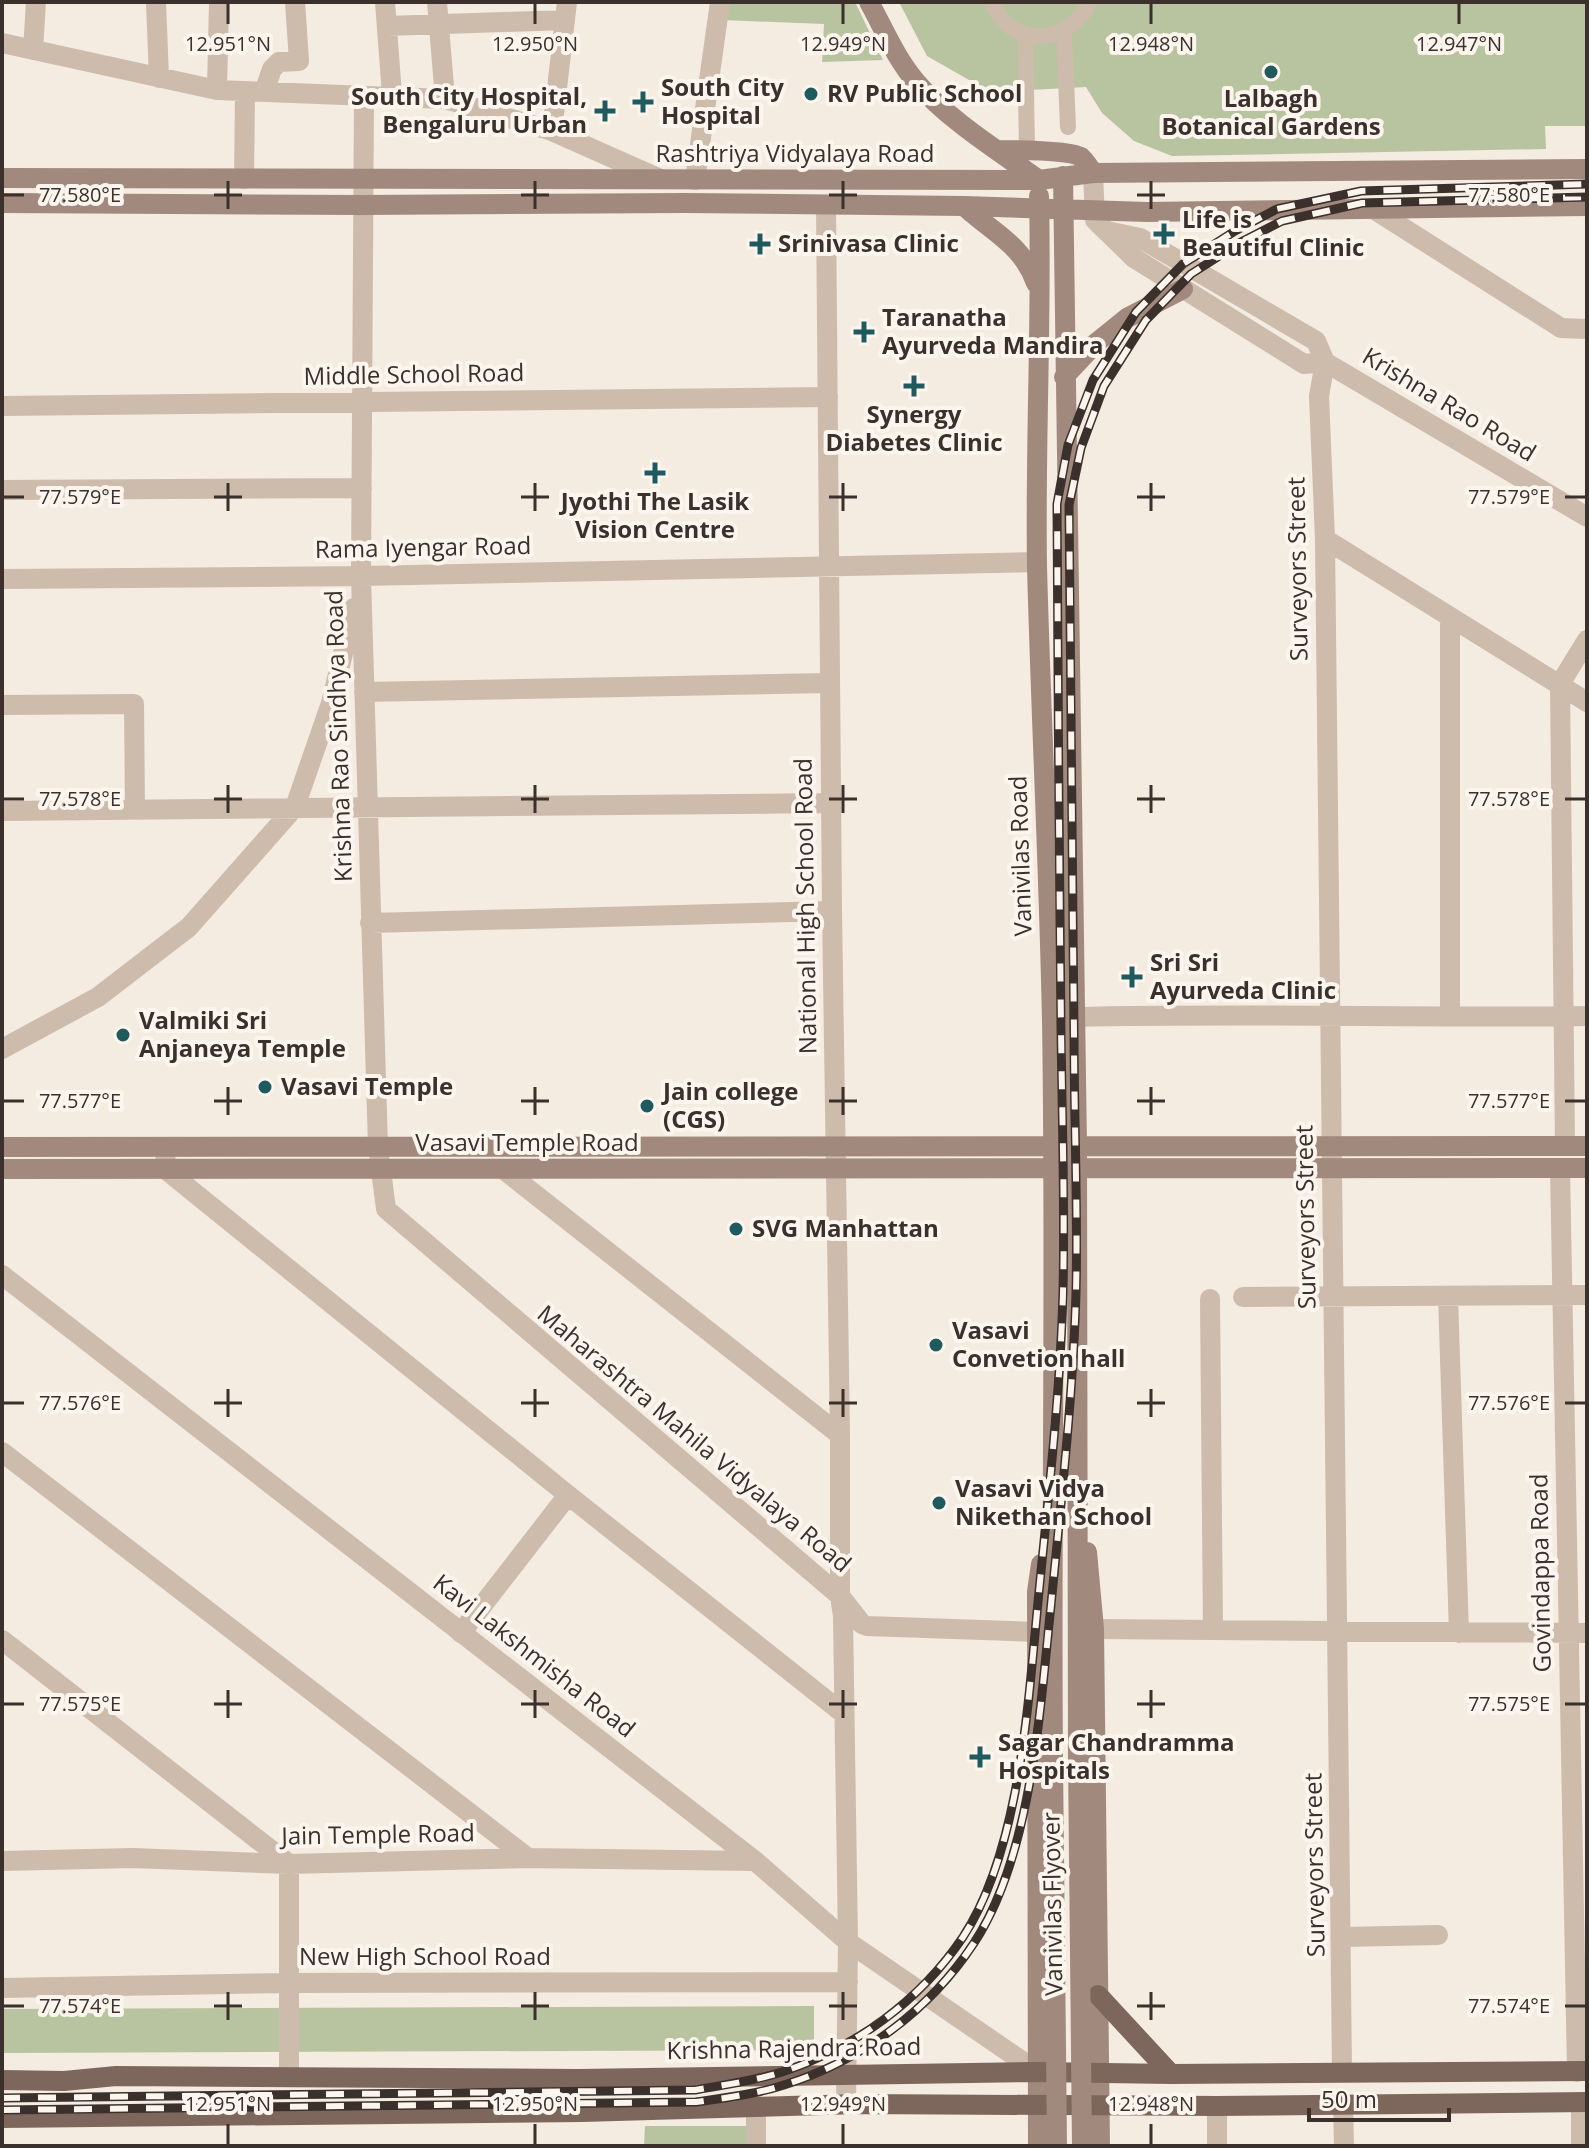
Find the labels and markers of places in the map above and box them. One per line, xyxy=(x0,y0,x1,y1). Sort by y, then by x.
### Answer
marker: Lalbagh Botanical Gardens xyxy=(1262,63,1280,81)
place label: South City Hospital xyxy=(661,70,784,131)
place label: RV Public School xyxy=(827,76,1022,109)
place label: South City Hospital, Bengaluru Urban xyxy=(351,79,587,140)
place label: Lalbagh Botanical Gardens xyxy=(1161,81,1381,142)
marker: RV Public School xyxy=(802,85,820,103)
marker: South City Hospital xyxy=(632,91,654,113)
marker: South City Hospital, Bengaluru Urban xyxy=(594,100,616,122)
place label: Life is Beautiful Clinic xyxy=(1182,202,1364,263)
marker: Life is Beautiful Clinic xyxy=(1153,223,1175,245)
place label: Srinivasa Clinic xyxy=(778,226,959,259)
marker: Srinivasa Clinic xyxy=(749,233,771,255)
place label: Taranatha Ayurveda Mandira xyxy=(882,300,1103,361)
marker: Taranatha Ayurveda Mandira xyxy=(853,321,875,343)
marker: Synergy Diabetes Clinic xyxy=(903,375,925,397)
place label: Synergy Diabetes Clinic xyxy=(825,397,1003,458)
marker: Jyothi The Lasik Vision Centre xyxy=(644,462,666,484)
place label: Jyothi The Lasik Vision Centre xyxy=(559,484,749,545)
place label: Sri Sri Ayurveda Clinic xyxy=(1150,945,1336,1006)
marker: Sri Sri Ayurveda Clinic xyxy=(1121,966,1143,988)
place label: Valmiki Sri Anjaneya Temple xyxy=(139,1003,346,1064)
marker: Valmiki Sri Anjaneya Temple xyxy=(114,1026,132,1044)
place label: Vasavi Temple xyxy=(281,1069,453,1102)
place label: Jain college (CGS) xyxy=(661,1074,799,1135)
marker: Vasavi Temple xyxy=(256,1078,274,1096)
marker: Jain college (CGS) xyxy=(638,1097,656,1115)
place label: SVG Manhattan xyxy=(752,1211,939,1244)
marker: SVG Manhattan xyxy=(727,1220,745,1238)
place label: Vasavi Convetion hall xyxy=(952,1313,1125,1374)
marker: Vasavi Convetion hall xyxy=(927,1336,945,1354)
place label: Vasavi Vidya Nikethan School xyxy=(955,1471,1152,1532)
marker: Vasavi Vidya Nikethan School xyxy=(930,1494,948,1512)
place label: Sagar Chandramma Hospitals xyxy=(998,1725,1234,1786)
marker: Sagar Chandramma Hospitals xyxy=(969,1746,991,1768)

